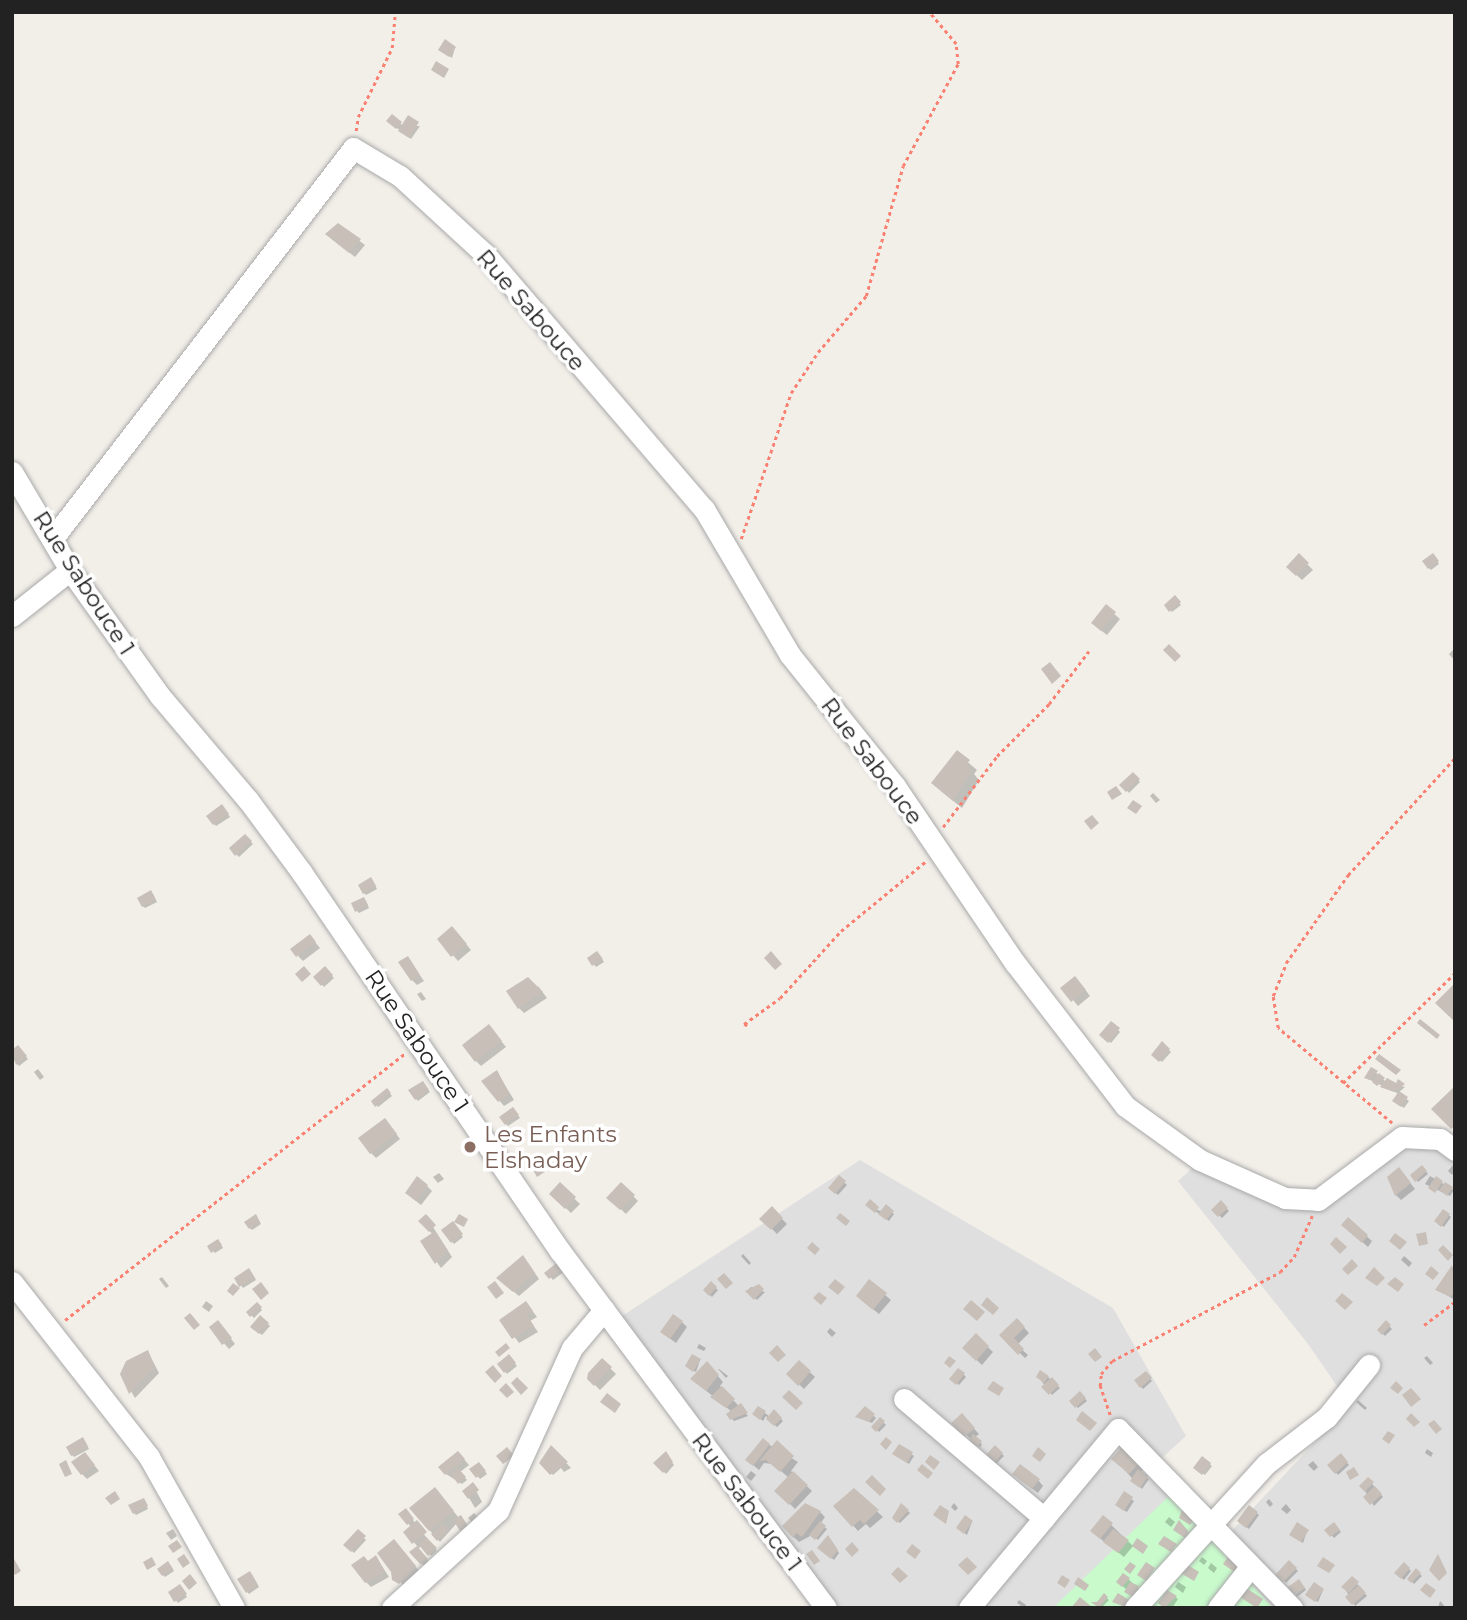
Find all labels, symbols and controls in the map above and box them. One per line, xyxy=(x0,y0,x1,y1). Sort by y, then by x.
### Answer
street label: Rue Sabouce xyxy=(471,244,591,376)
street label: Rue Sabouce 1 xyxy=(27,506,141,660)
street label: Rue Sabouce xyxy=(815,692,929,830)
street label: Rue Sabouce 1 xyxy=(359,964,475,1118)
place label: Les Enfants Elshaday xyxy=(484,1120,617,1174)
marker: Les Enfants Elshaday xyxy=(462,1139,478,1155)
street label: Rue Sabouce 1 xyxy=(686,1427,808,1577)

